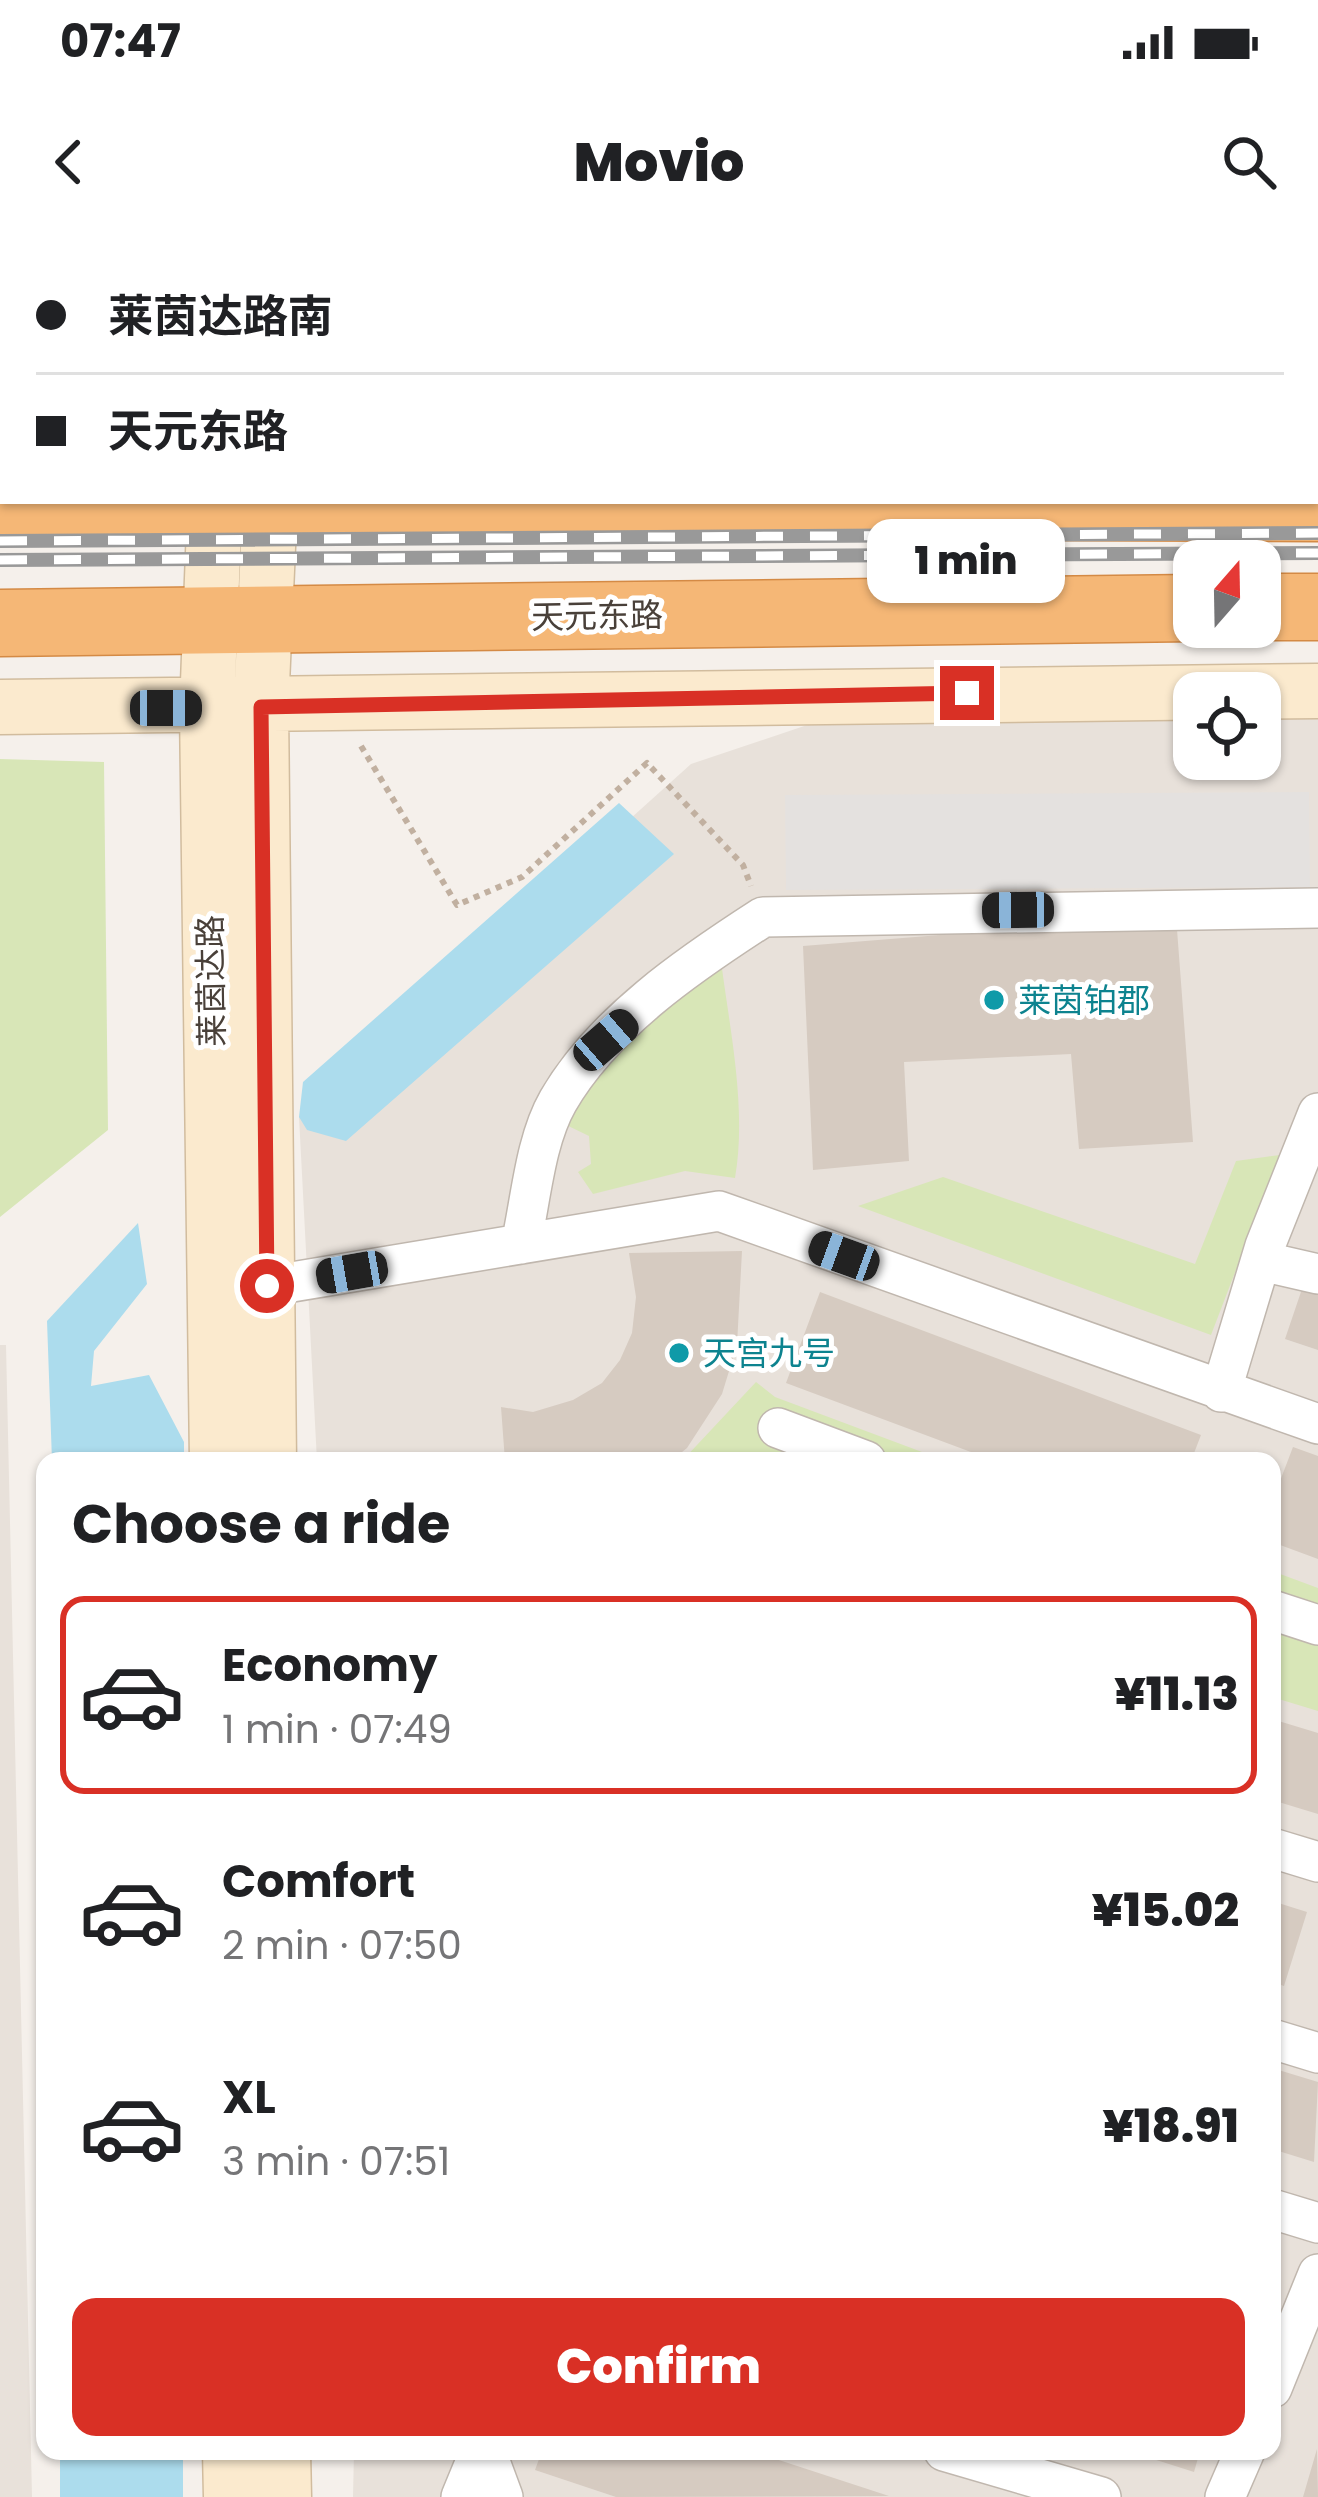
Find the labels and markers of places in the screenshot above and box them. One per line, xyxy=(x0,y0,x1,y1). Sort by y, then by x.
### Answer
place label: 莱茵铂郡 xyxy=(1018,977,1150,1024)
marker: 莱茵铂郡 xyxy=(981,987,1007,1013)
place label: 天宫九号 xyxy=(703,1330,835,1377)
marker: 天宫九号 xyxy=(666,1340,692,1366)

